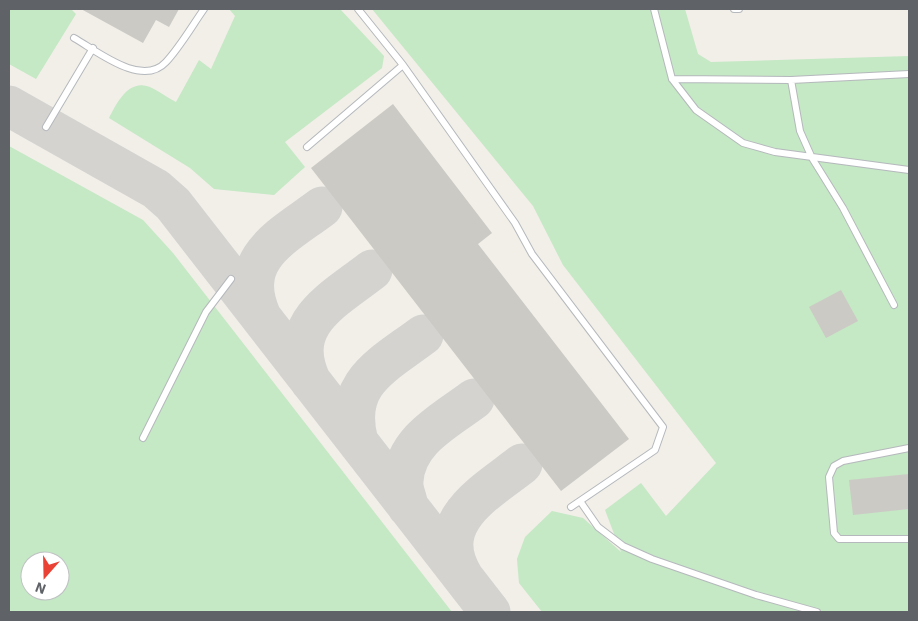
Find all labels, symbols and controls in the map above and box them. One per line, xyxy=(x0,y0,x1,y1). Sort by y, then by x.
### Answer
north arrow xyxy=(20,551,70,601)
text: N xyxy=(33,578,48,598)

